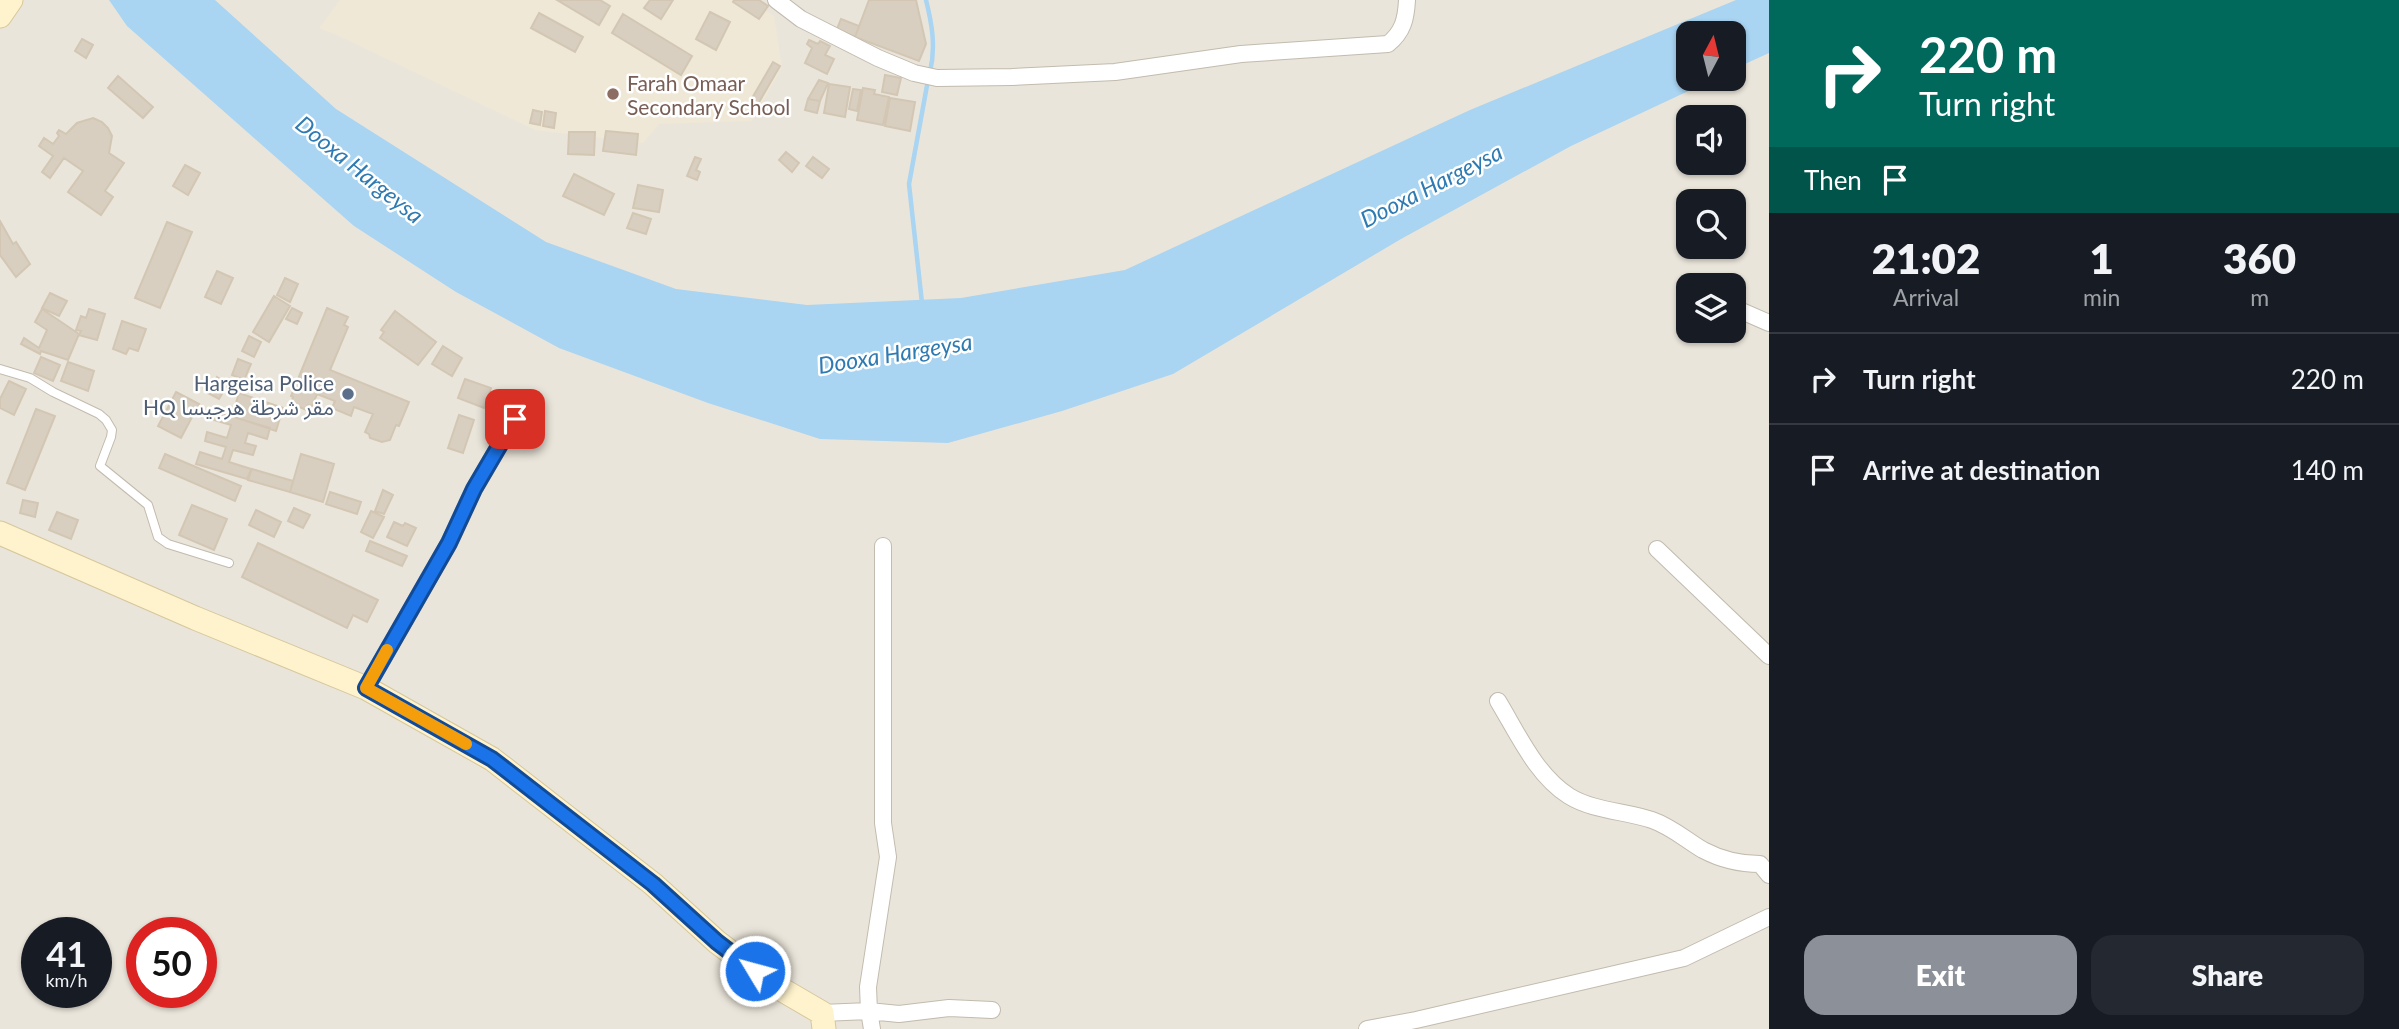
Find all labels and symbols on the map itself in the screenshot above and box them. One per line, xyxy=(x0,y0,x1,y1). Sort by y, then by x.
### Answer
north arrow xyxy=(1676,21,1746,91)
place label: Farah Omaar Secondary School xyxy=(627,70,790,119)
marker: Farah Omaar Secondary School xyxy=(605,86,621,102)
water label: Dooxa Hargeysa xyxy=(291,109,429,229)
water label: Dooxa Hargeysa xyxy=(1355,137,1507,233)
water label: Dooxa Hargeysa xyxy=(816,327,974,379)
place label: Hargeisa Police HQ مقر شرطة هرجيسا xyxy=(143,370,334,420)
marker: Hargeisa Police HQ مقر شرطة هرجيسا xyxy=(340,386,356,402)
pin xyxy=(485,389,545,449)
speed limit sign: 50 xyxy=(126,917,217,1008)
position arrow xyxy=(718,934,792,1008)

